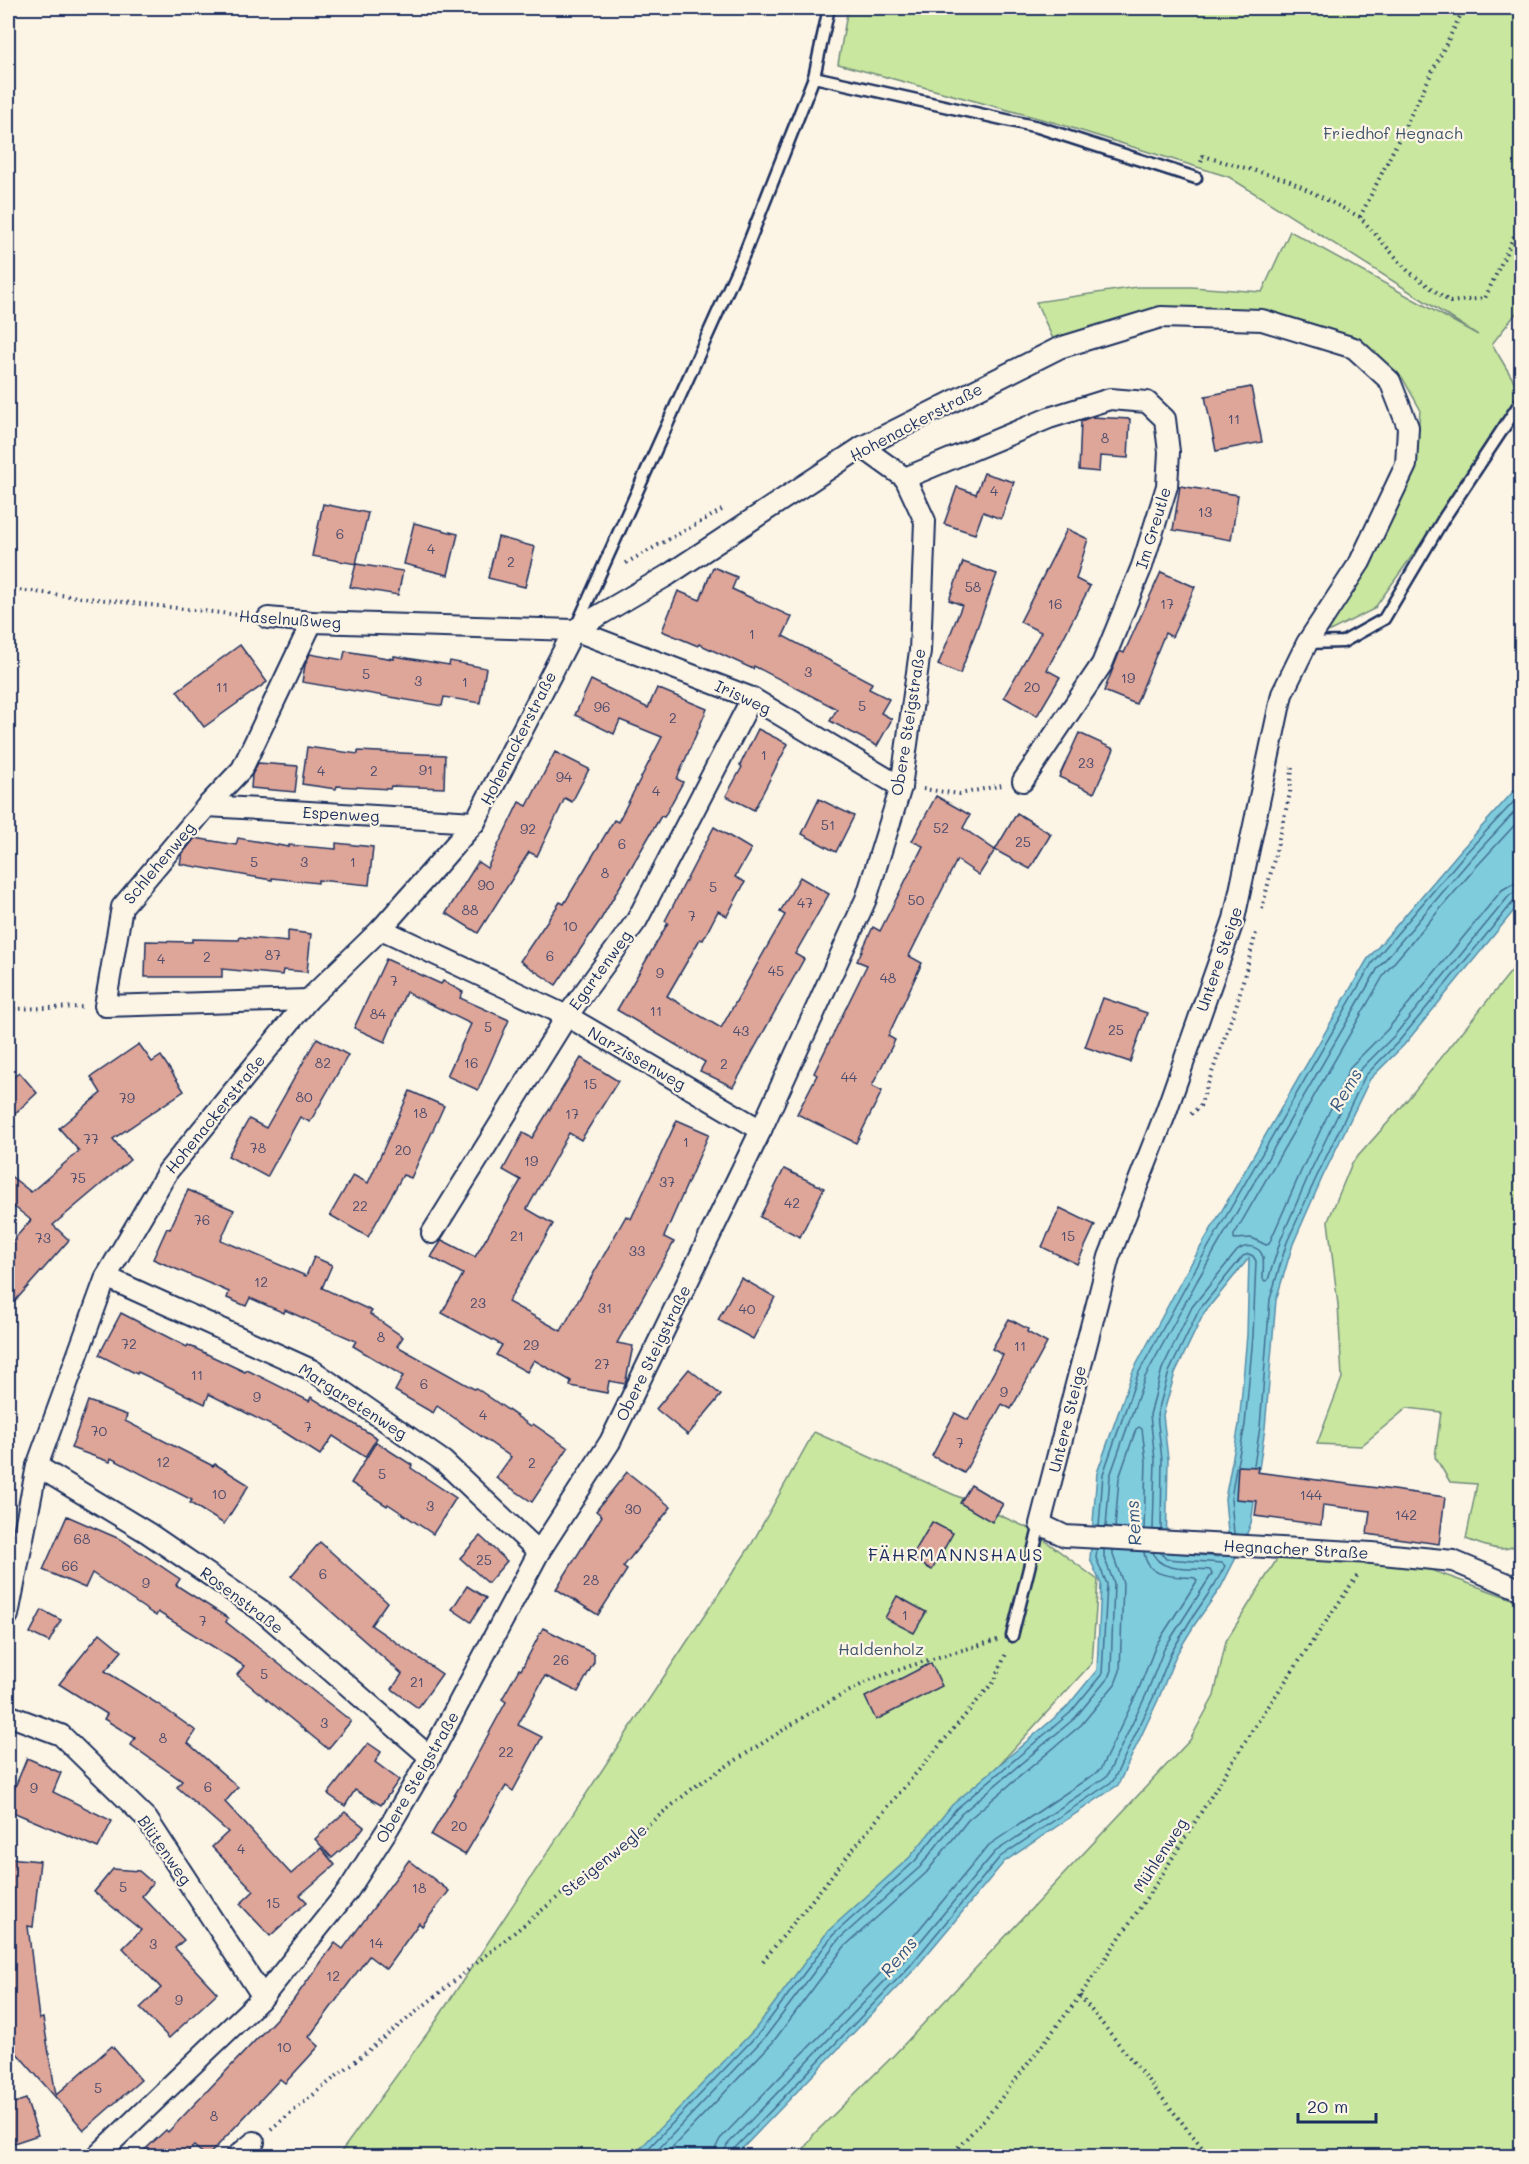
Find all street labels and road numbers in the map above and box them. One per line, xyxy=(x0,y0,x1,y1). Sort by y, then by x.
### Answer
street label: Hohenackerstraße xyxy=(846,378,986,465)
street label: Im Greutle xyxy=(1130,484,1175,571)
street label: Haselnußweg xyxy=(238,604,342,633)
street label: Obere Steigstraße xyxy=(885,647,930,797)
street label: Hohenackerstraße xyxy=(475,667,560,808)
street label: Irisweg xyxy=(712,674,775,719)
street label: Espenweg xyxy=(302,801,380,826)
street label: Schlehenweg xyxy=(118,817,199,908)
street label: Untere Steige xyxy=(1191,904,1246,1014)
street label: Egartenweg xyxy=(564,926,636,1014)
street label: Narzissenweg xyxy=(585,1021,690,1094)
street label: Hohenackerstraße xyxy=(160,1050,269,1178)
street label: Obere Steigstraße xyxy=(610,1281,695,1424)
street label: Margaretenweg xyxy=(295,1358,412,1444)
street label: Untere Steige xyxy=(1043,1363,1090,1475)
street label: Hegnacher Straße xyxy=(1223,1534,1369,1563)
street label: Rosenstraße xyxy=(196,1561,288,1638)
street label: Obere Steigstraße xyxy=(370,1707,463,1846)
street label: Blütenweg xyxy=(134,1811,197,1889)
street label: Mühlenweg xyxy=(1128,1813,1192,1896)
street label: Steigenwegle xyxy=(557,1819,651,1901)

